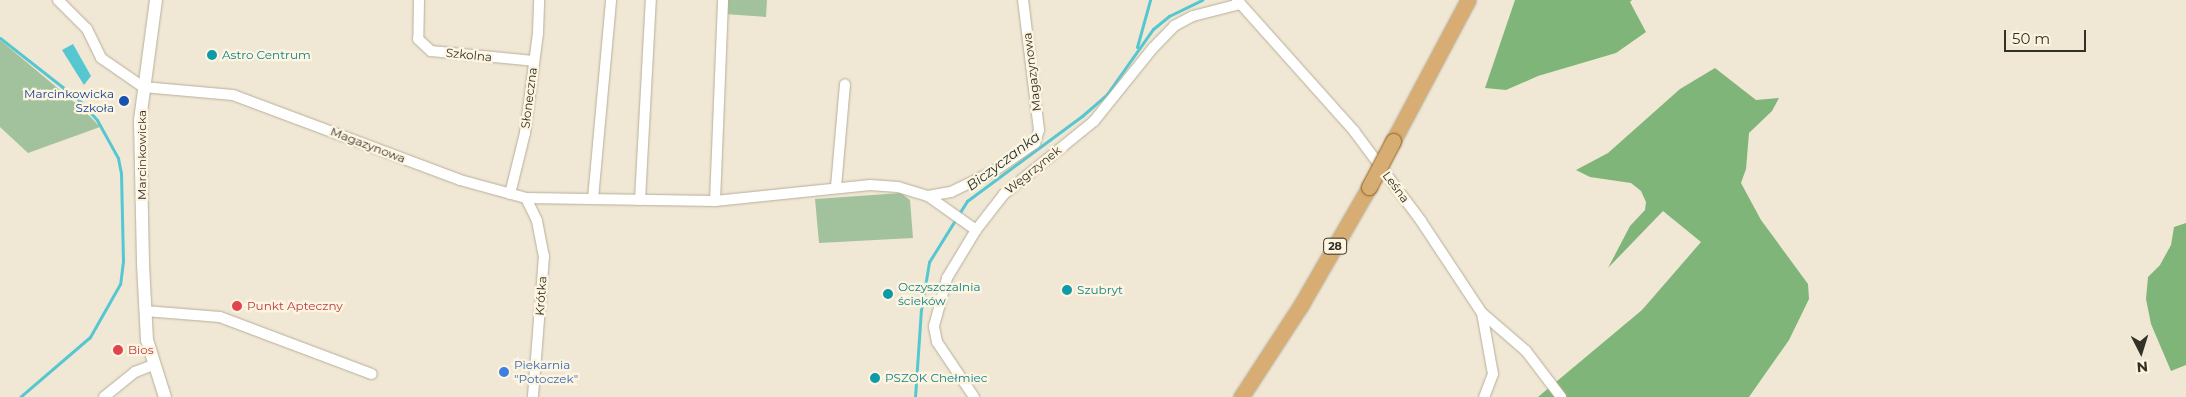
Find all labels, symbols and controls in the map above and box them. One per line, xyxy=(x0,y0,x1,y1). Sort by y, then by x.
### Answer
scale bar xyxy=(2006,20,2088,52)
text: 50 m xyxy=(2012,29,2050,48)
street label: Magazynowa xyxy=(1020,32,1044,112)
street label: Szkolna xyxy=(445,45,493,65)
place label: Astro Centrum xyxy=(222,48,311,62)
marker: Astro Centrum xyxy=(206,49,218,61)
street label: Słoneczna xyxy=(518,67,540,129)
place label: Marcinkowicka Szkoła xyxy=(24,87,114,115)
marker: Marcinkowicka Szkoła xyxy=(118,95,130,107)
street label: Marcinkowicka xyxy=(135,110,149,200)
street label: Magazynowa xyxy=(328,124,408,166)
water label: Biczyczanka xyxy=(963,128,1043,194)
street label: Węgrzynek xyxy=(1002,143,1064,197)
street label: Leśna xyxy=(1380,169,1412,205)
road number: 28 xyxy=(1322,238,1348,255)
street label: Krótka xyxy=(532,276,550,316)
place label: Oczyszczalnia ścieków xyxy=(898,280,980,308)
place label: Szubryt xyxy=(1077,283,1123,297)
marker: Szubryt xyxy=(1061,284,1073,296)
marker: Oczyszczalnia ścieków xyxy=(882,288,894,300)
place label: Punkt Apteczny xyxy=(247,299,343,313)
marker: Punkt Apteczny xyxy=(231,300,243,312)
north arrow xyxy=(2116,327,2166,377)
place label: Bios xyxy=(128,343,154,357)
marker: Bios xyxy=(112,344,124,356)
text: N xyxy=(2136,357,2149,376)
place label: Piekarnia "Potoczek" xyxy=(514,358,578,386)
marker: Piekarnia "Potoczek" xyxy=(498,366,510,378)
place label: PSZOK Chełmiec xyxy=(885,371,988,385)
marker: PSZOK Chełmiec xyxy=(869,372,881,384)

